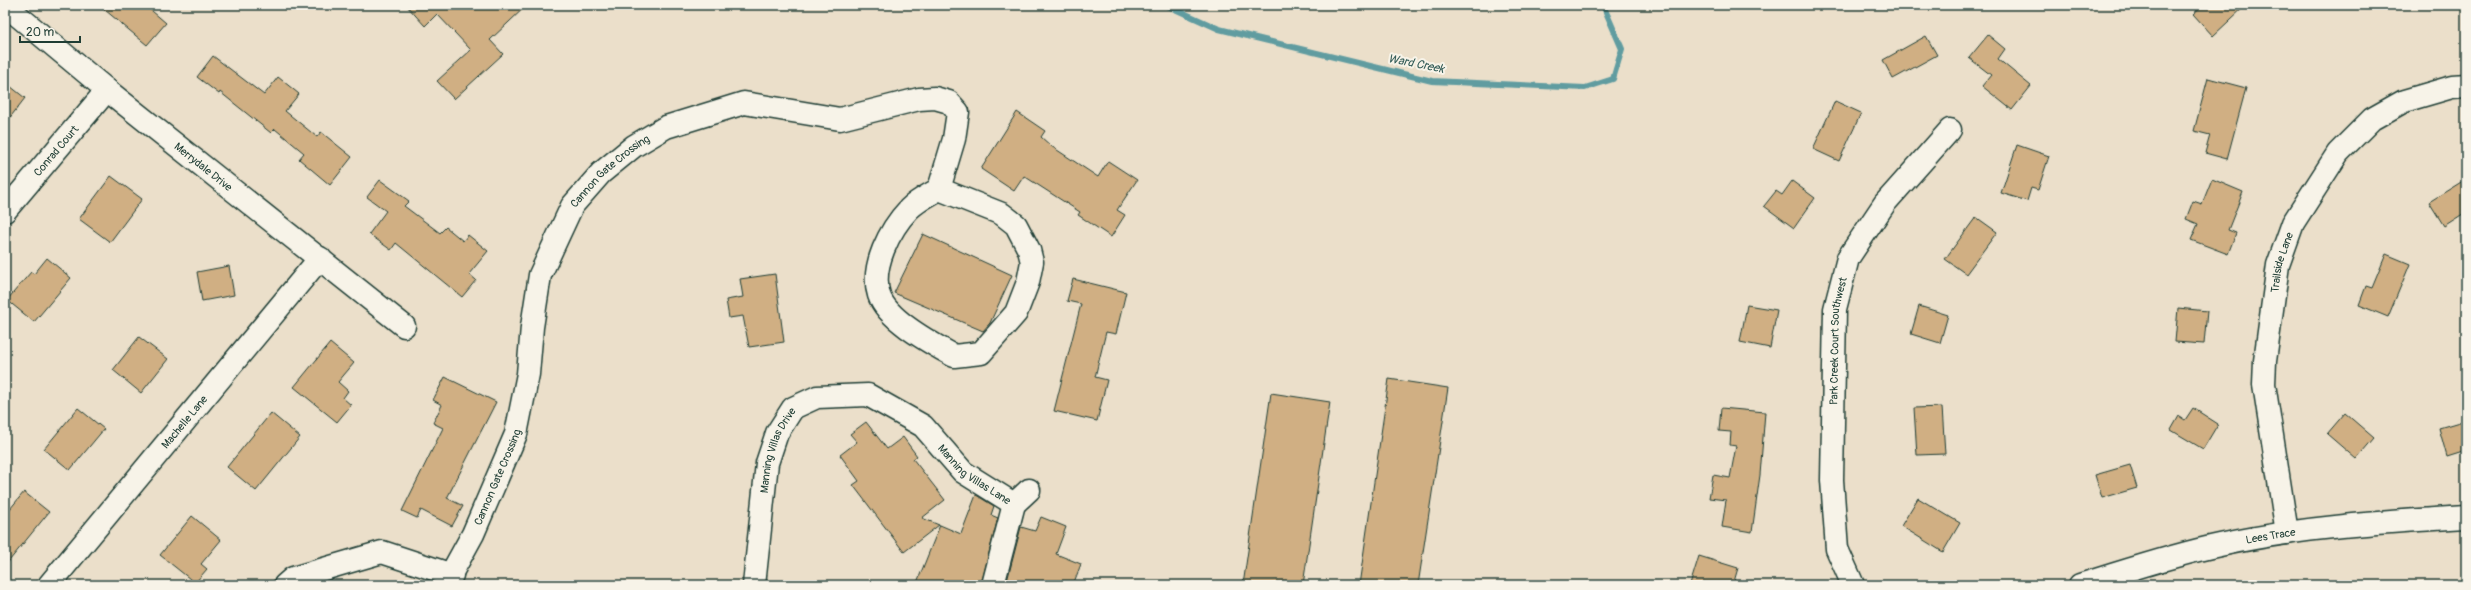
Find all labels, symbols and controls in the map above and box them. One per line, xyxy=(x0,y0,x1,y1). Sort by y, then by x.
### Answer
scale bar xyxy=(20,18,80,44)
text: 20 m xyxy=(26,25,55,40)
water label: Ward Creek xyxy=(1387,51,1446,77)
street label: Conrad Court xyxy=(31,122,81,179)
street label: Cannon Gate Crossing xyxy=(567,132,652,210)
street label: Merrydale Drive xyxy=(172,140,236,194)
street label: Trailside Lane xyxy=(2268,230,2296,293)
street label: Park Creek Court Southwest xyxy=(1827,275,1850,405)
street label: Machelle Lane xyxy=(159,392,210,451)
street label: Manning Villas Drive xyxy=(757,404,799,494)
street label: Cannon Gate Crossing xyxy=(471,428,523,527)
street label: Manning Villas Lane xyxy=(935,442,1014,507)
street label: Lees Trace xyxy=(2244,525,2297,546)

